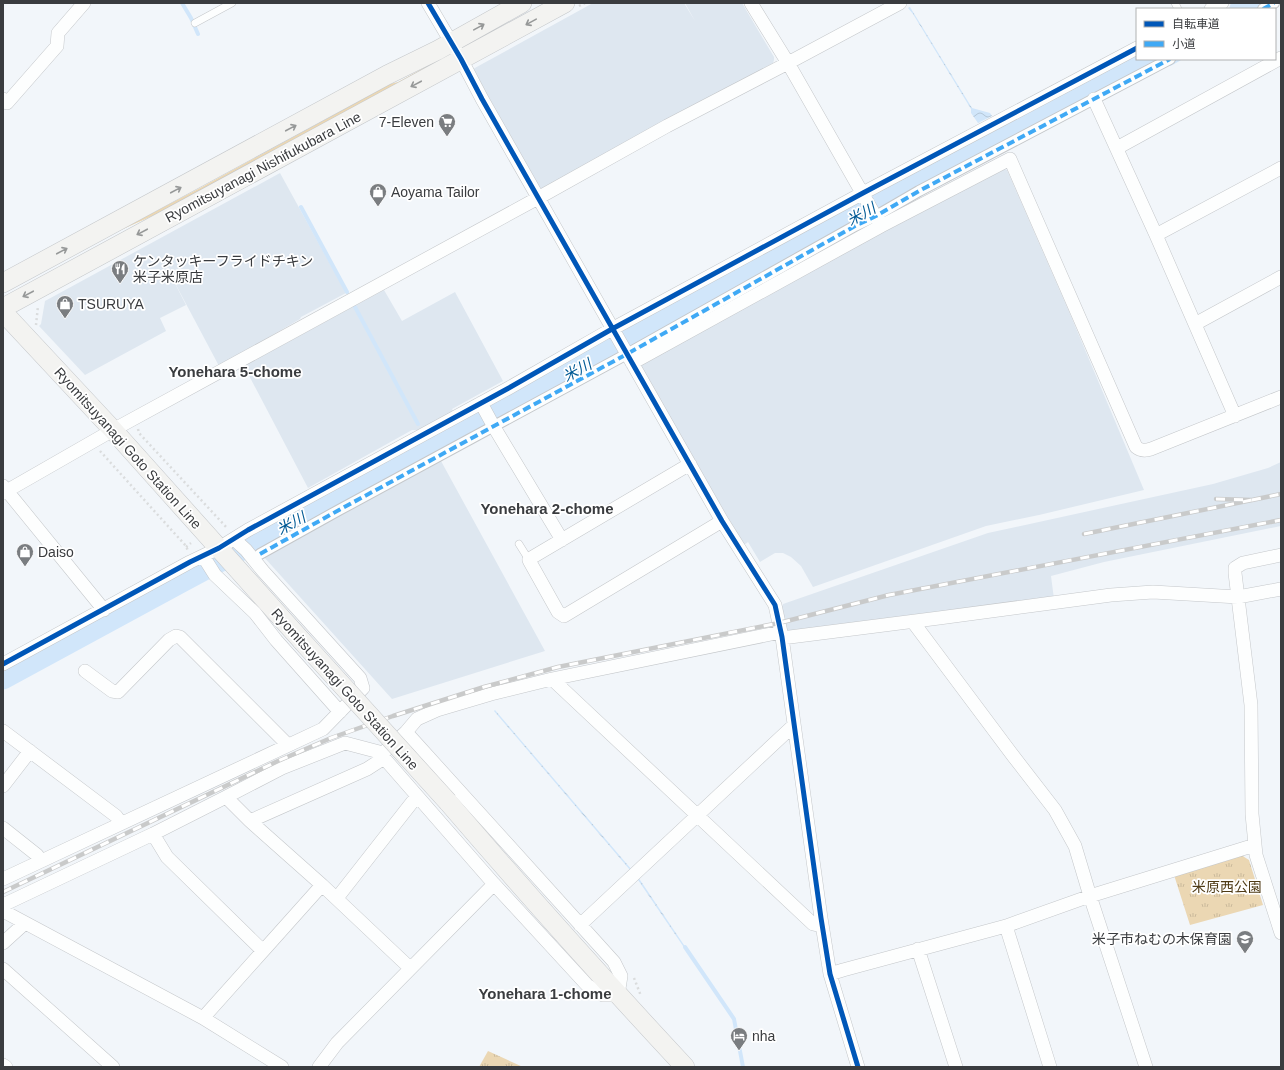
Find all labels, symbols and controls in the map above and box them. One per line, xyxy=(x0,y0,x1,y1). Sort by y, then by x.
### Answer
legend xyxy=(1136,8,1276,60)
text: 自転車道 xyxy=(1172,17,1220,31)
one-way arrow xyxy=(525,18,537,26)
one-way arrow xyxy=(473,22,485,30)
text: 小道 xyxy=(1172,37,1196,51)
one-way arrow xyxy=(411,80,423,88)
street label: Ryomitsuyanagi Nishifukubara Line xyxy=(162,108,364,226)
supermarket icon: 7-Eleven xyxy=(437,112,457,137)
place label: 7-Eleven xyxy=(379,114,434,130)
one-way arrow xyxy=(285,124,297,131)
shop icon: Aoyama Tailor xyxy=(368,182,388,207)
place label: Aoyama Tailor xyxy=(391,184,480,200)
one-way arrow xyxy=(170,185,182,193)
water label: 米川 xyxy=(844,198,880,229)
one-way arrow xyxy=(136,229,148,236)
one-way arrow xyxy=(56,247,68,254)
place label: ケンタッキーフライドチキン 米子米原店 xyxy=(133,253,313,285)
restaurant icon: ケンタッキーフライドチキン 米子米原店 xyxy=(110,259,130,284)
one-way arrow xyxy=(22,291,34,299)
shop icon: TSURUYA xyxy=(55,294,75,319)
place label: TSURUYA xyxy=(78,296,145,312)
water label: 米川 xyxy=(560,354,596,385)
district label: Yonehara 5-chome xyxy=(168,363,302,380)
street label: Ryomitsuyanagi Goto Station Line xyxy=(51,364,205,532)
district label: Yonehara 2-chome xyxy=(480,500,614,517)
water label: 米川 xyxy=(274,508,310,538)
shop icon: Daiso xyxy=(15,542,35,567)
place label: Daiso xyxy=(38,544,74,560)
street label: Ryomitsuyanagi Goto Station Line xyxy=(268,605,422,773)
park label: 米原西公園 xyxy=(1192,879,1262,895)
school or university icon: 米子市ねむの木保育園 xyxy=(1235,929,1255,954)
place label: 米子市ねむの木保育園 xyxy=(1092,931,1232,947)
district label: Yonehara 1-chome xyxy=(478,985,612,1002)
hotel icon: nha xyxy=(729,1026,749,1051)
place label: nha xyxy=(752,1028,776,1044)

